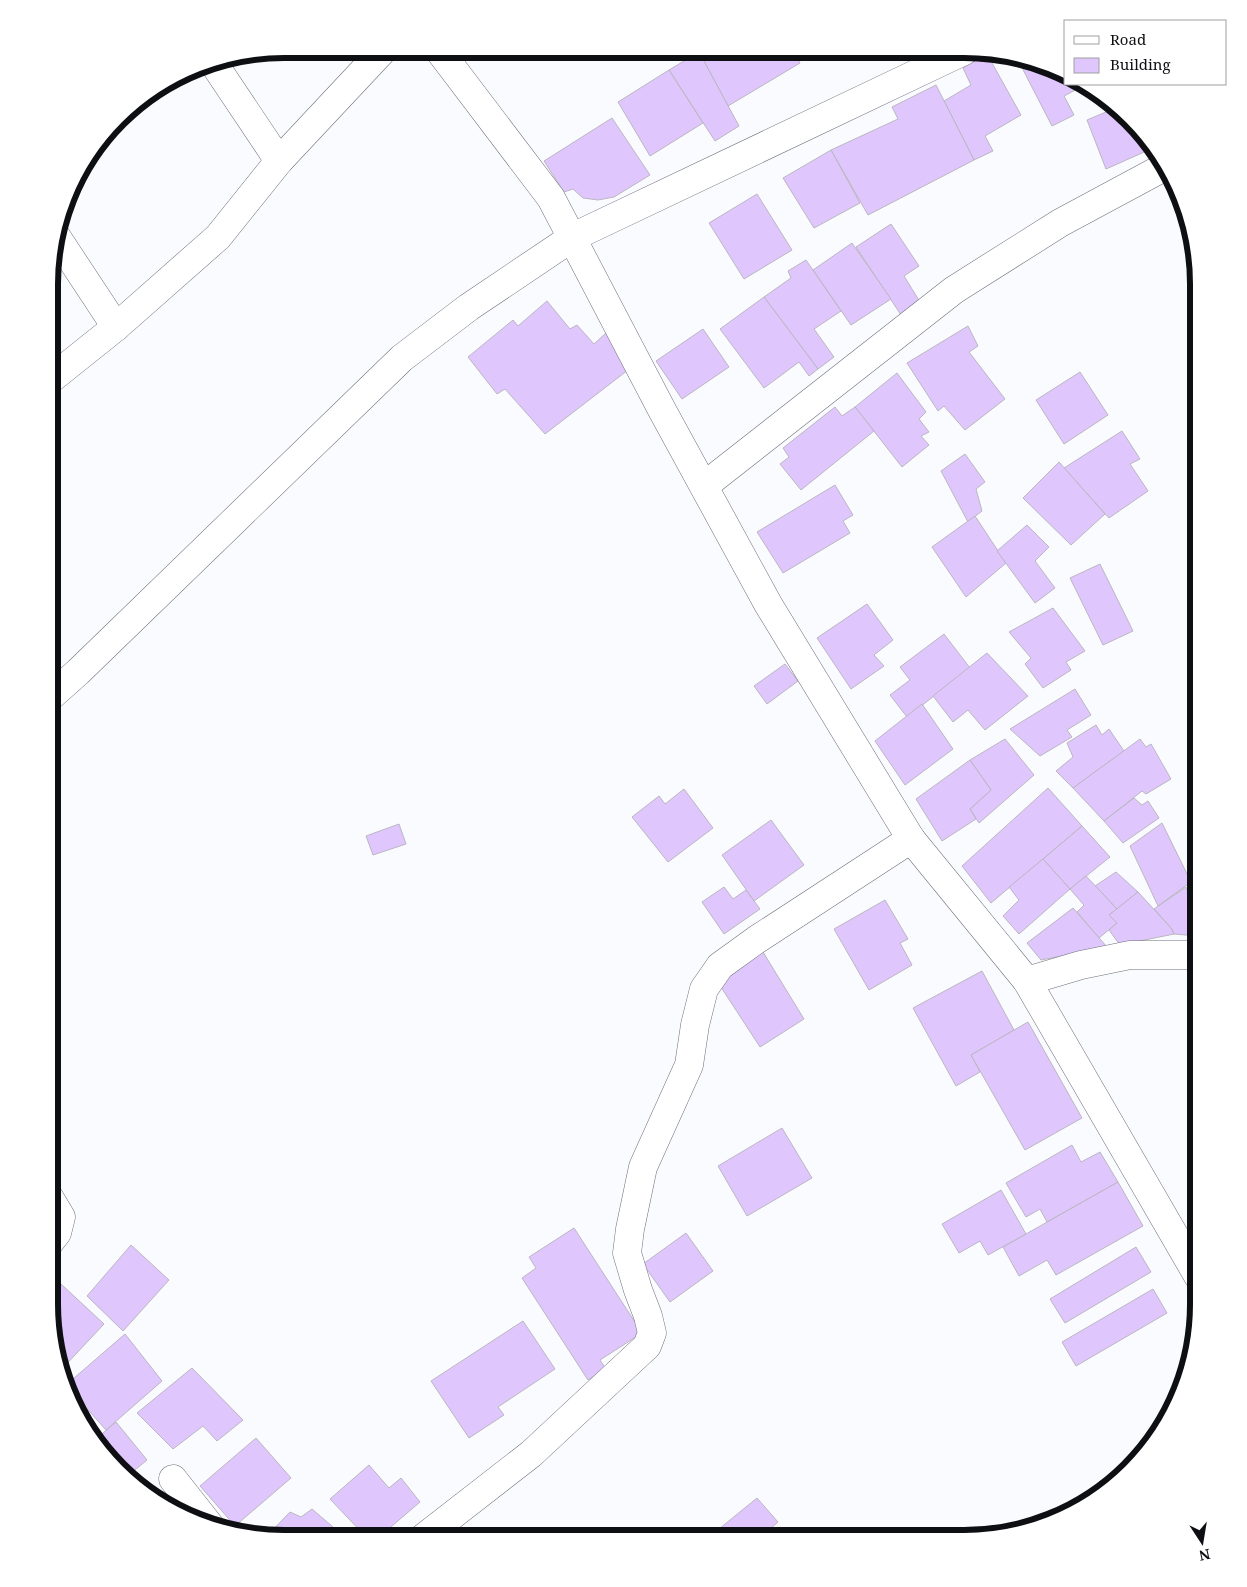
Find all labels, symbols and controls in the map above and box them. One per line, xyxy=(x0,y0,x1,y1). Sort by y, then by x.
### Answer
legend xyxy=(1064,20,1227,85)
text: Road xyxy=(1110,29,1146,49)
text: Building xyxy=(1110,54,1171,74)
north arrow xyxy=(1177,1517,1227,1567)
text: N xyxy=(1197,1545,1212,1566)

